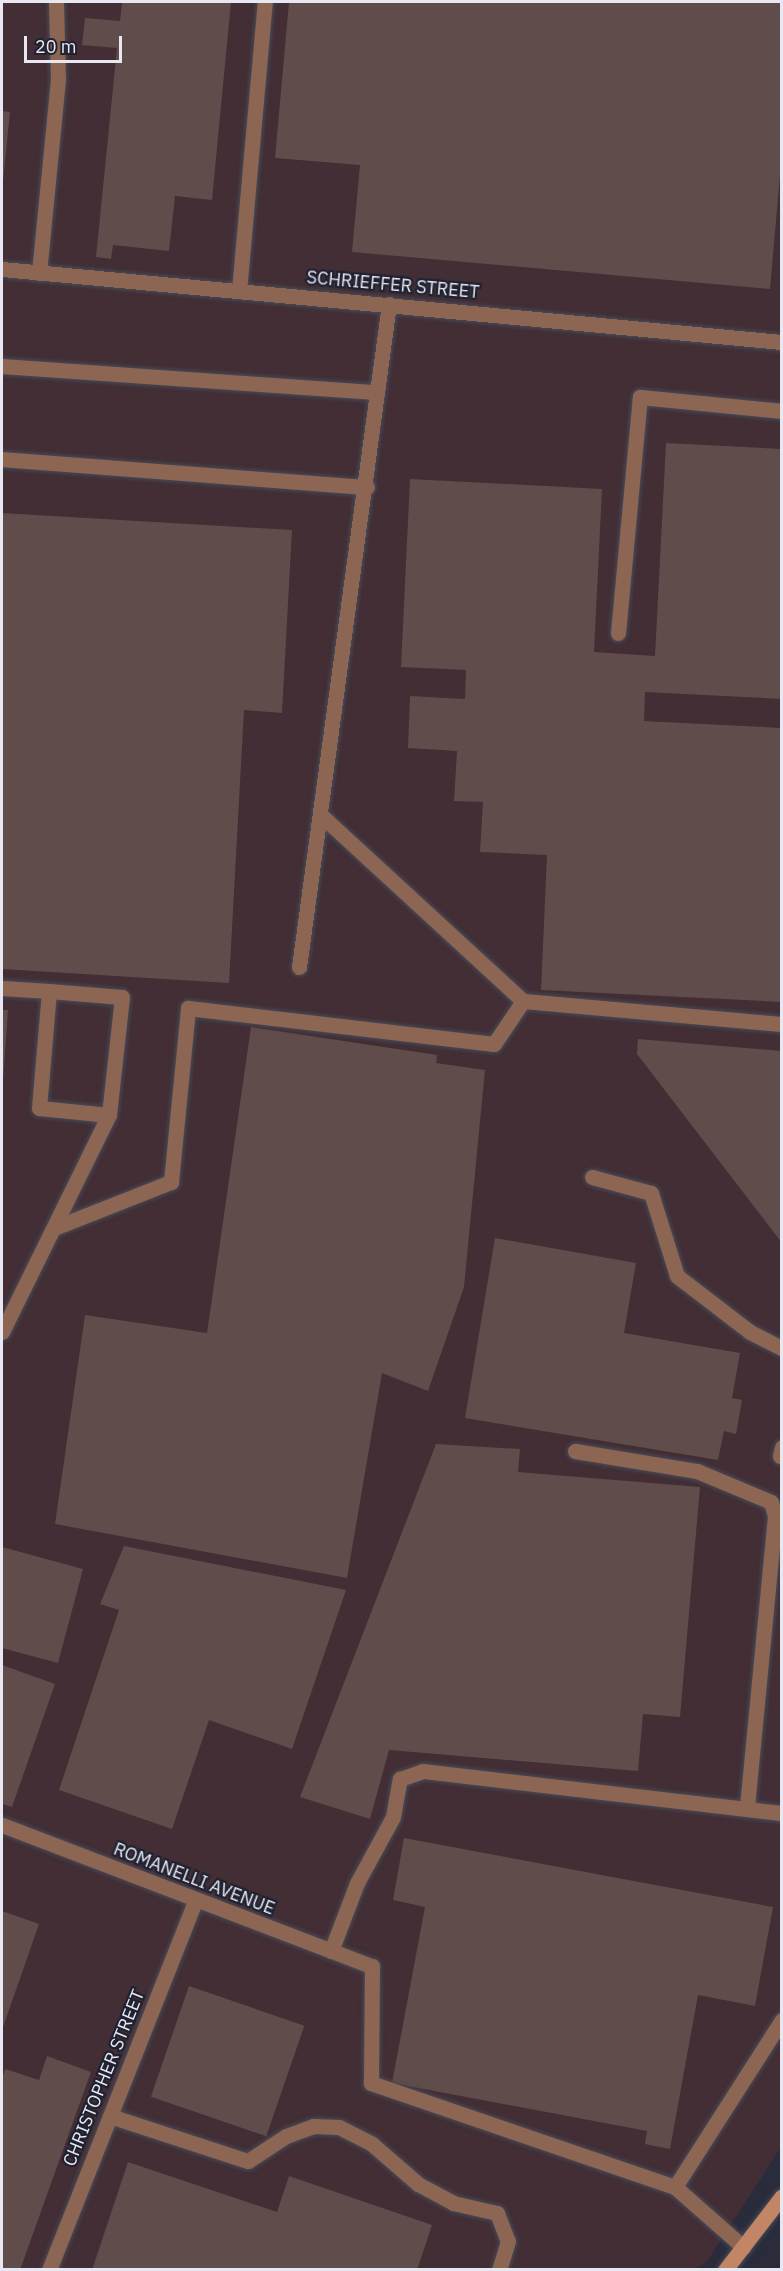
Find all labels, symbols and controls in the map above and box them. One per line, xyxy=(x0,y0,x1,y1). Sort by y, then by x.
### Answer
scale bar xyxy=(27,24,124,62)
text: 20 m xyxy=(35,35,77,58)
street label: SCHRIEFFER STREET xyxy=(306,267,480,303)
street label: ROMANELLI AVENUE xyxy=(110,1838,278,1920)
street label: CHRISTOPHER STREET xyxy=(59,1986,149,2170)

